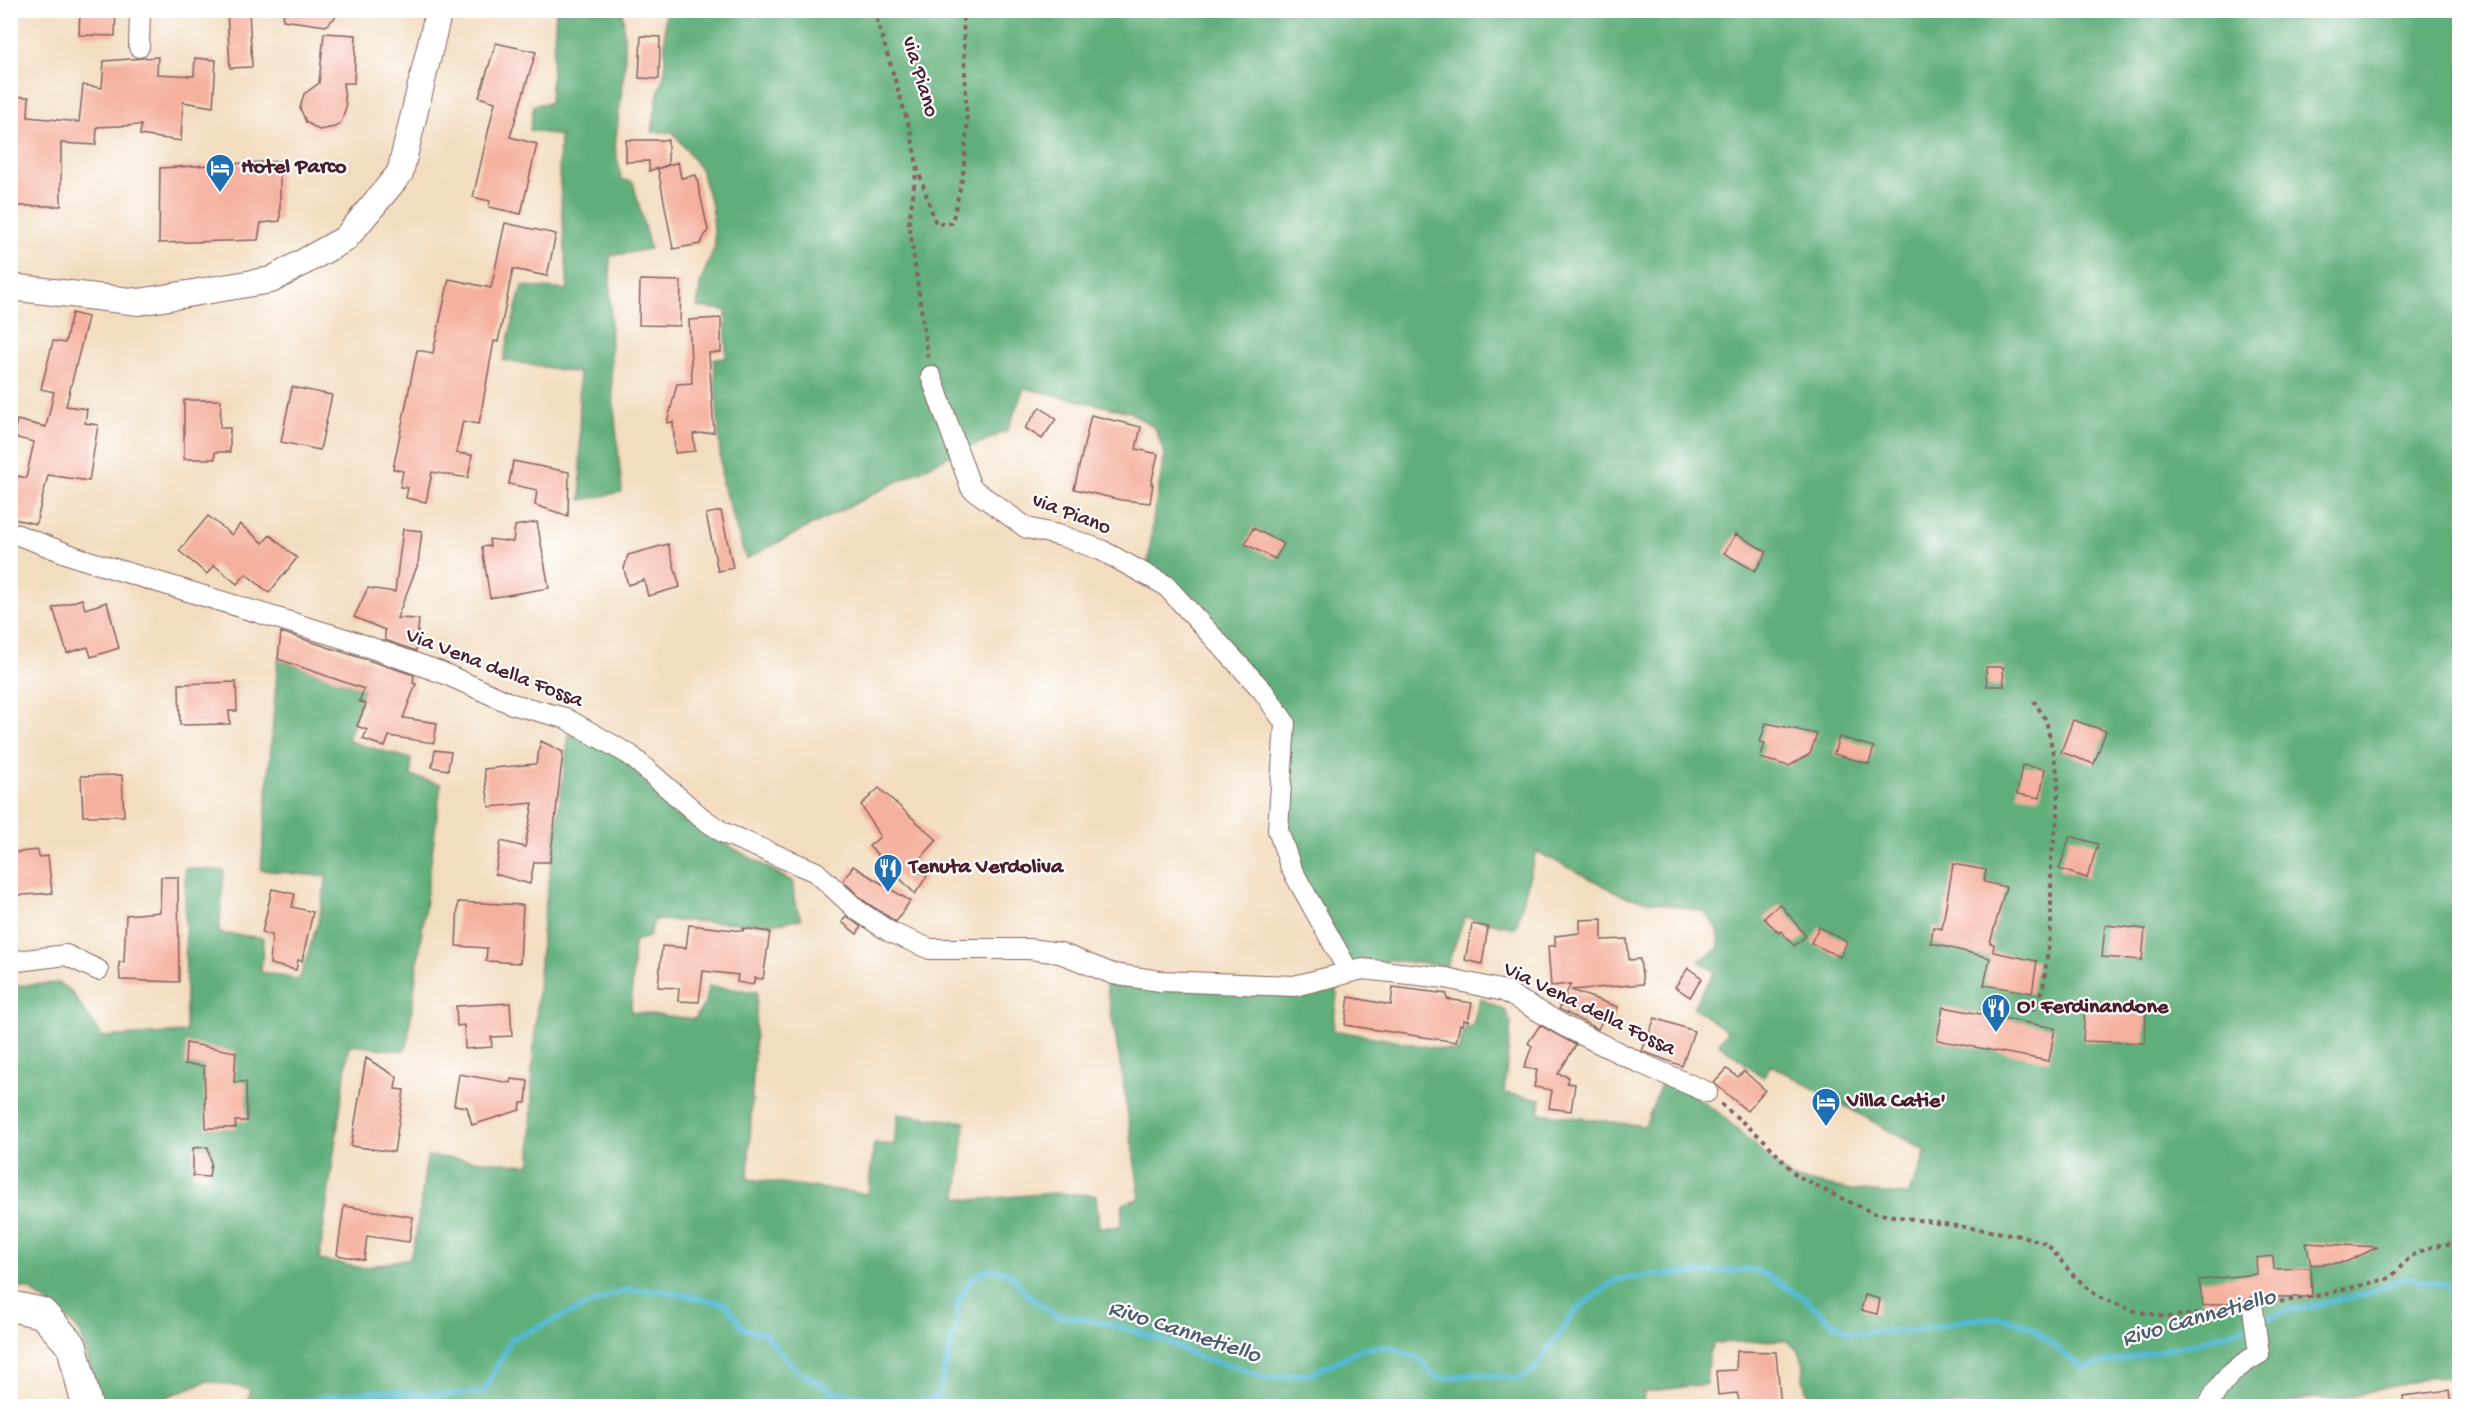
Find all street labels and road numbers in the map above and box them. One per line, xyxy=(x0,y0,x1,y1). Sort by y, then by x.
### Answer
street label: via Piano xyxy=(894,34,944,120)
street label: via Piano xyxy=(1028,488,1114,542)
street label: Via Vena della Fossa xyxy=(400,623,587,715)
street label: Via Vena della Fossa xyxy=(1498,957,1680,1063)

